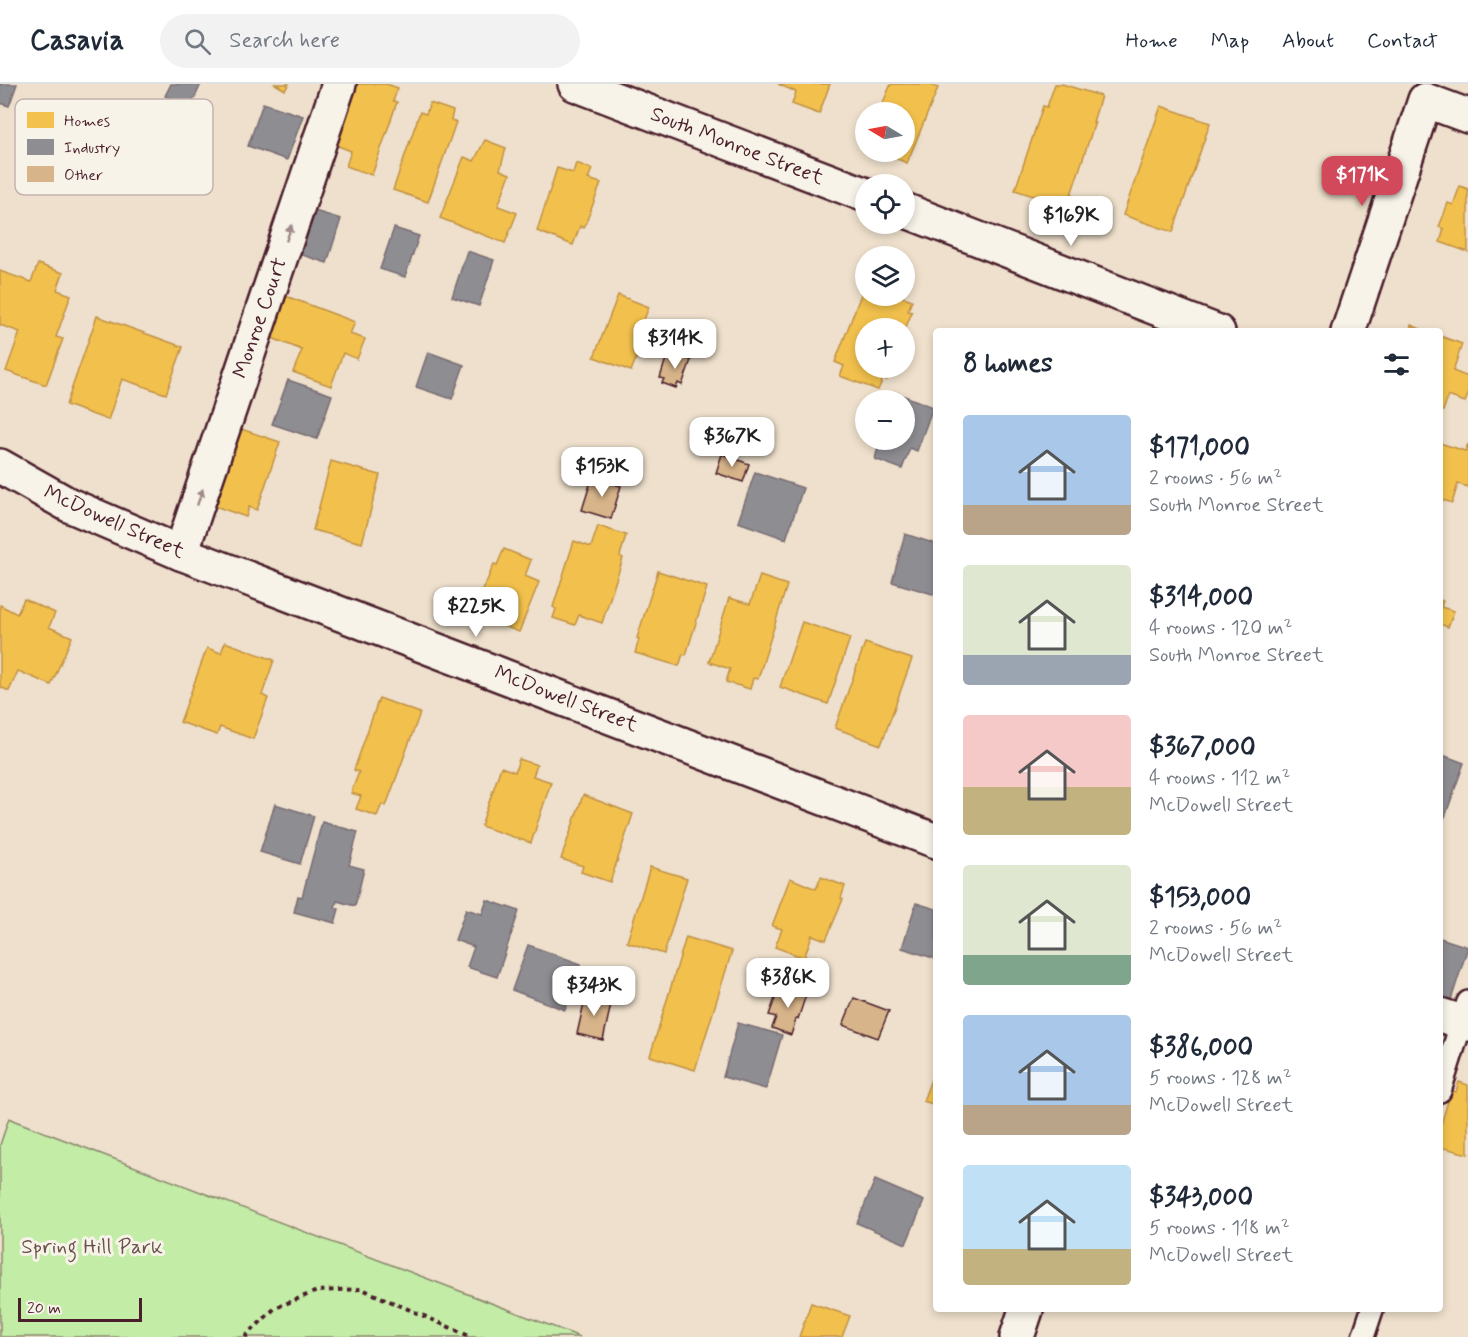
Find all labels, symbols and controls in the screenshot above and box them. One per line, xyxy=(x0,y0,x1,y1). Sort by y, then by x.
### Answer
search box xyxy=(160,14,580,68)
text: Casavia xyxy=(30,23,124,60)
icon: search xyxy=(181,25,214,58)
text: Search here xyxy=(229,27,340,55)
text: Home xyxy=(1126,27,1178,55)
text: Map xyxy=(1211,27,1249,55)
text: About xyxy=(1282,27,1334,55)
text: Contact xyxy=(1367,27,1438,55)
legend xyxy=(15,99,213,195)
street label: South Monroe Street xyxy=(646,100,828,192)
north arrow xyxy=(855,102,915,162)
map controls xyxy=(855,102,915,450)
text: Homes xyxy=(64,111,110,132)
text: Industry xyxy=(64,138,120,159)
pin: $171K xyxy=(1320,156,1404,207)
text: $171K xyxy=(1336,162,1388,189)
text: Other xyxy=(64,165,103,186)
button: locate xyxy=(855,174,915,234)
pin: $169K xyxy=(1029,196,1113,247)
text: $169K xyxy=(1043,202,1099,229)
one-way arrow xyxy=(284,224,294,242)
button: layers xyxy=(855,246,915,306)
street label: Monroe Court xyxy=(226,254,294,382)
button: + xyxy=(855,318,915,378)
pin: $314K xyxy=(633,319,717,370)
text: $314K xyxy=(647,325,703,352)
text: 8 homes xyxy=(963,347,1053,381)
icon: filters xyxy=(1380,348,1413,381)
button: − xyxy=(855,390,915,450)
pin: $367K xyxy=(690,417,774,468)
text: $367K xyxy=(703,423,761,450)
text: $171,000 xyxy=(1149,431,1250,465)
icon: home xyxy=(1011,439,1083,511)
pin: $153K xyxy=(560,447,644,498)
text: $153K xyxy=(575,453,629,480)
text: 2 rooms · 56 m² xyxy=(1149,465,1282,492)
street label: McDowell Street xyxy=(39,478,189,566)
one-way arrow xyxy=(195,488,205,506)
text: South Monroe Street xyxy=(1149,492,1324,519)
text: $314,000 xyxy=(1149,581,1253,615)
pin: $225K xyxy=(434,587,518,638)
icon: home xyxy=(1011,589,1083,661)
text: $225K xyxy=(447,593,505,620)
text: 4 rooms · 120 m² xyxy=(1149,615,1292,642)
text: South Monroe Street xyxy=(1149,642,1324,669)
street label: McDowell Street xyxy=(490,659,642,739)
text: $367,000 xyxy=(1149,731,1256,765)
icon: home xyxy=(1011,739,1083,811)
text: 4 rooms · 112 m² xyxy=(1149,765,1290,792)
text: McDowell Street xyxy=(1149,792,1293,819)
text: $153,000 xyxy=(1149,881,1251,915)
icon: home xyxy=(1011,889,1083,961)
text: 2 rooms · 56 m² xyxy=(1149,915,1282,942)
text: McDowell Street xyxy=(1149,942,1293,969)
pin: $386K xyxy=(746,958,830,1009)
text: $386K xyxy=(760,964,816,991)
pin: $343K xyxy=(552,966,636,1017)
text: $343K xyxy=(566,972,622,999)
text: $386,000 xyxy=(1149,1031,1253,1065)
icon: home xyxy=(1011,1039,1083,1111)
text: 5 rooms · 128 m² xyxy=(1149,1065,1292,1092)
text: McDowell Street xyxy=(1149,1092,1293,1119)
text: $343,000 xyxy=(1149,1181,1253,1215)
icon: home xyxy=(1011,1189,1083,1261)
text: 5 rooms · 118 m² xyxy=(1149,1215,1290,1242)
park label: Spring Hill Park xyxy=(21,1233,163,1263)
text: McDowell Street xyxy=(1149,1242,1293,1269)
scale bar xyxy=(18,1295,142,1322)
text: 20 m xyxy=(27,1298,61,1319)

